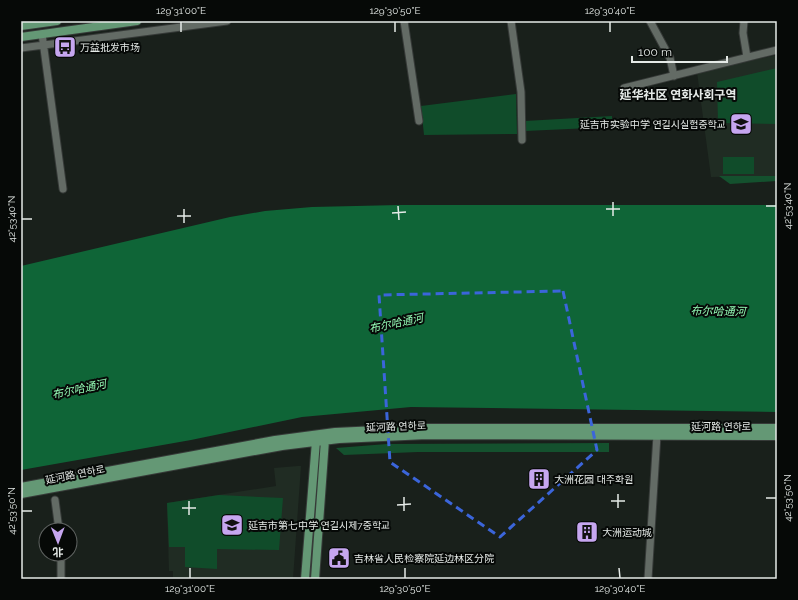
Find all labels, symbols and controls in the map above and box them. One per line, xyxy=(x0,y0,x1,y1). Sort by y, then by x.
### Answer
text: 129°31'00"E xyxy=(156,5,206,16)
text: 129°30'50"E xyxy=(369,5,421,16)
text: 129°30'40"E xyxy=(585,5,635,16)
bus stop icon: 万益批发市场 xyxy=(52,34,78,60)
scale bar xyxy=(632,38,727,64)
place label: 万益批发市场 xyxy=(80,42,140,53)
text: 100 m xyxy=(638,45,672,59)
district label: 延华社区 연화사회구역 xyxy=(619,88,737,102)
school or university icon: 延吉市实验中学 연길시실험중학교 xyxy=(728,111,754,137)
place label: 延吉市实验中学 연길시실험중학교 xyxy=(580,119,726,130)
text: 42°53'40"N xyxy=(782,182,793,230)
text: 42°53'40"N xyxy=(6,195,17,243)
water label: 布尔哈通河 xyxy=(690,305,748,319)
water label: 布尔哈通河 xyxy=(368,311,426,336)
water label: 布尔哈通河 xyxy=(51,377,109,402)
street label: 延河路 연하로 xyxy=(366,420,426,433)
street label: 延河路 연하로 xyxy=(691,421,751,432)
street label: 延河路 연하로 xyxy=(45,463,106,486)
building icon: 大洲花园 대주화원 xyxy=(526,466,552,492)
place label: 大洲花园 대주화원 xyxy=(554,474,633,485)
text: 42°53'50"N xyxy=(782,474,793,522)
text: 42°53'50"N xyxy=(6,487,17,535)
school or university icon: 延吉市第七中学 연길시제7중학교 xyxy=(219,512,245,538)
building icon: 大洲运动城 xyxy=(574,519,600,545)
place label: 延吉市第七中学 연길시제7중학교 xyxy=(248,520,390,531)
north arrow xyxy=(38,522,78,562)
place label: 大洲运动城 xyxy=(602,527,652,538)
text: 北 xyxy=(53,545,64,558)
public building icon: 吉林省人民检察院延边林区分院 xyxy=(326,545,352,571)
place label: 吉林省人民检察院延边林区分院 xyxy=(354,553,494,564)
text: 129°31'00"E xyxy=(165,583,215,594)
text: 129°30'50"E xyxy=(379,583,431,594)
text: 129°30'40"E xyxy=(595,583,645,594)

